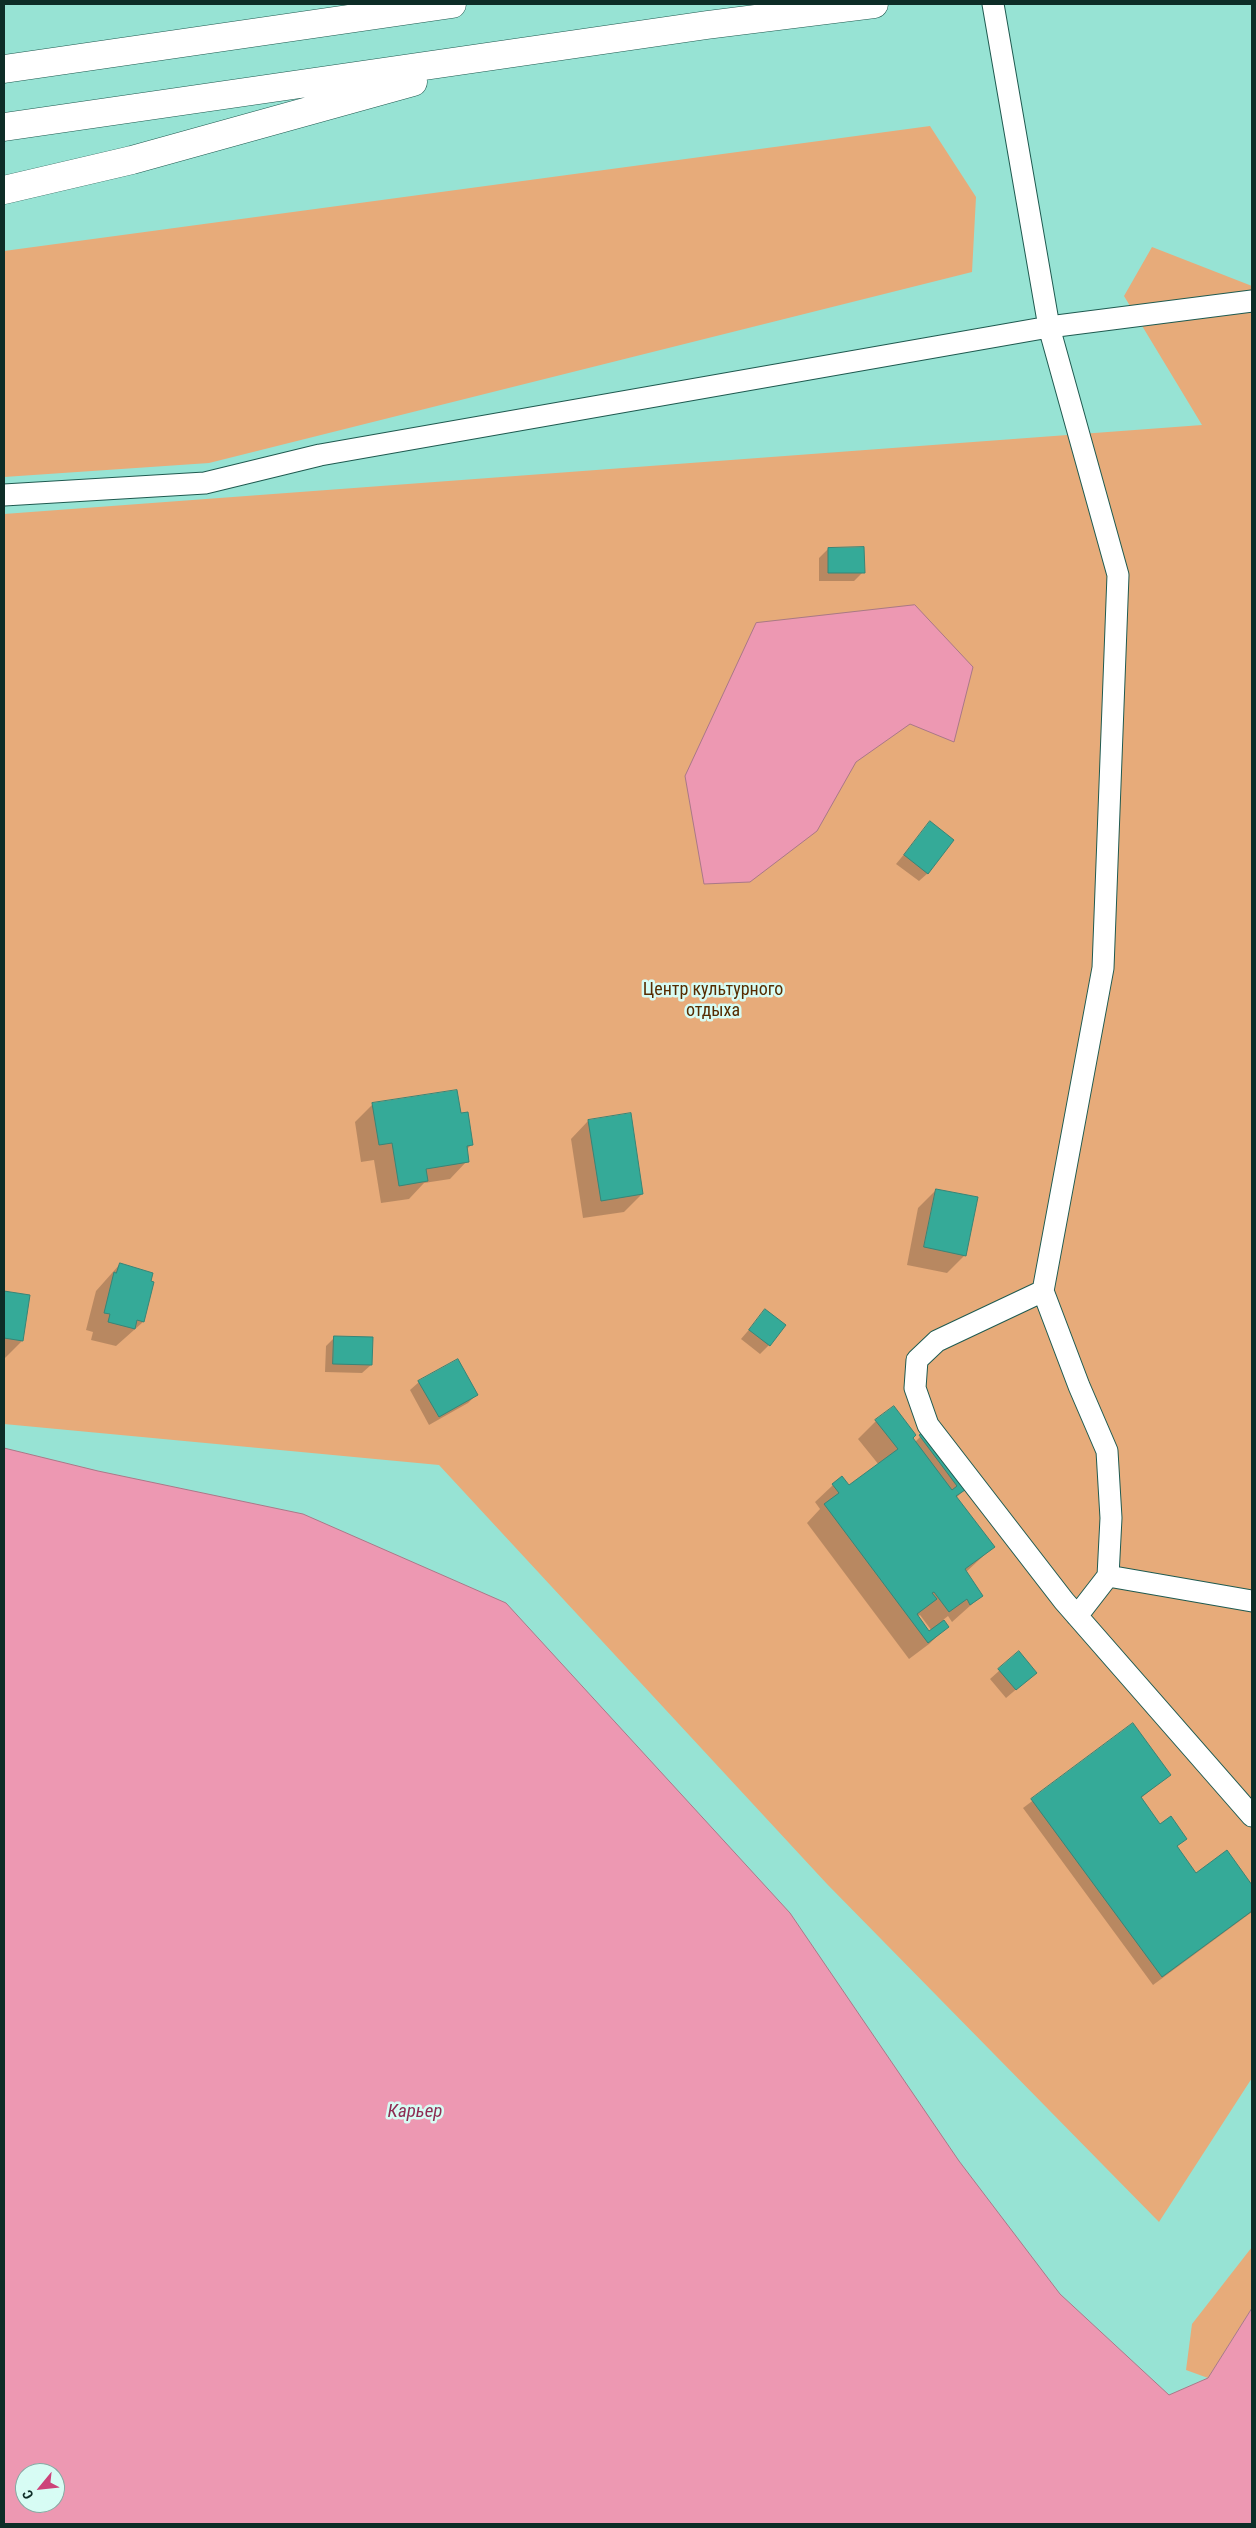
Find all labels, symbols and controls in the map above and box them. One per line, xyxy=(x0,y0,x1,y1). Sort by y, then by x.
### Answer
park label: Центр культурного отдыха xyxy=(643,979,783,1022)
water label: Карьер xyxy=(388,2101,442,2123)
north arrow xyxy=(15,2463,65,2513)
text: С xyxy=(19,2487,37,2502)

